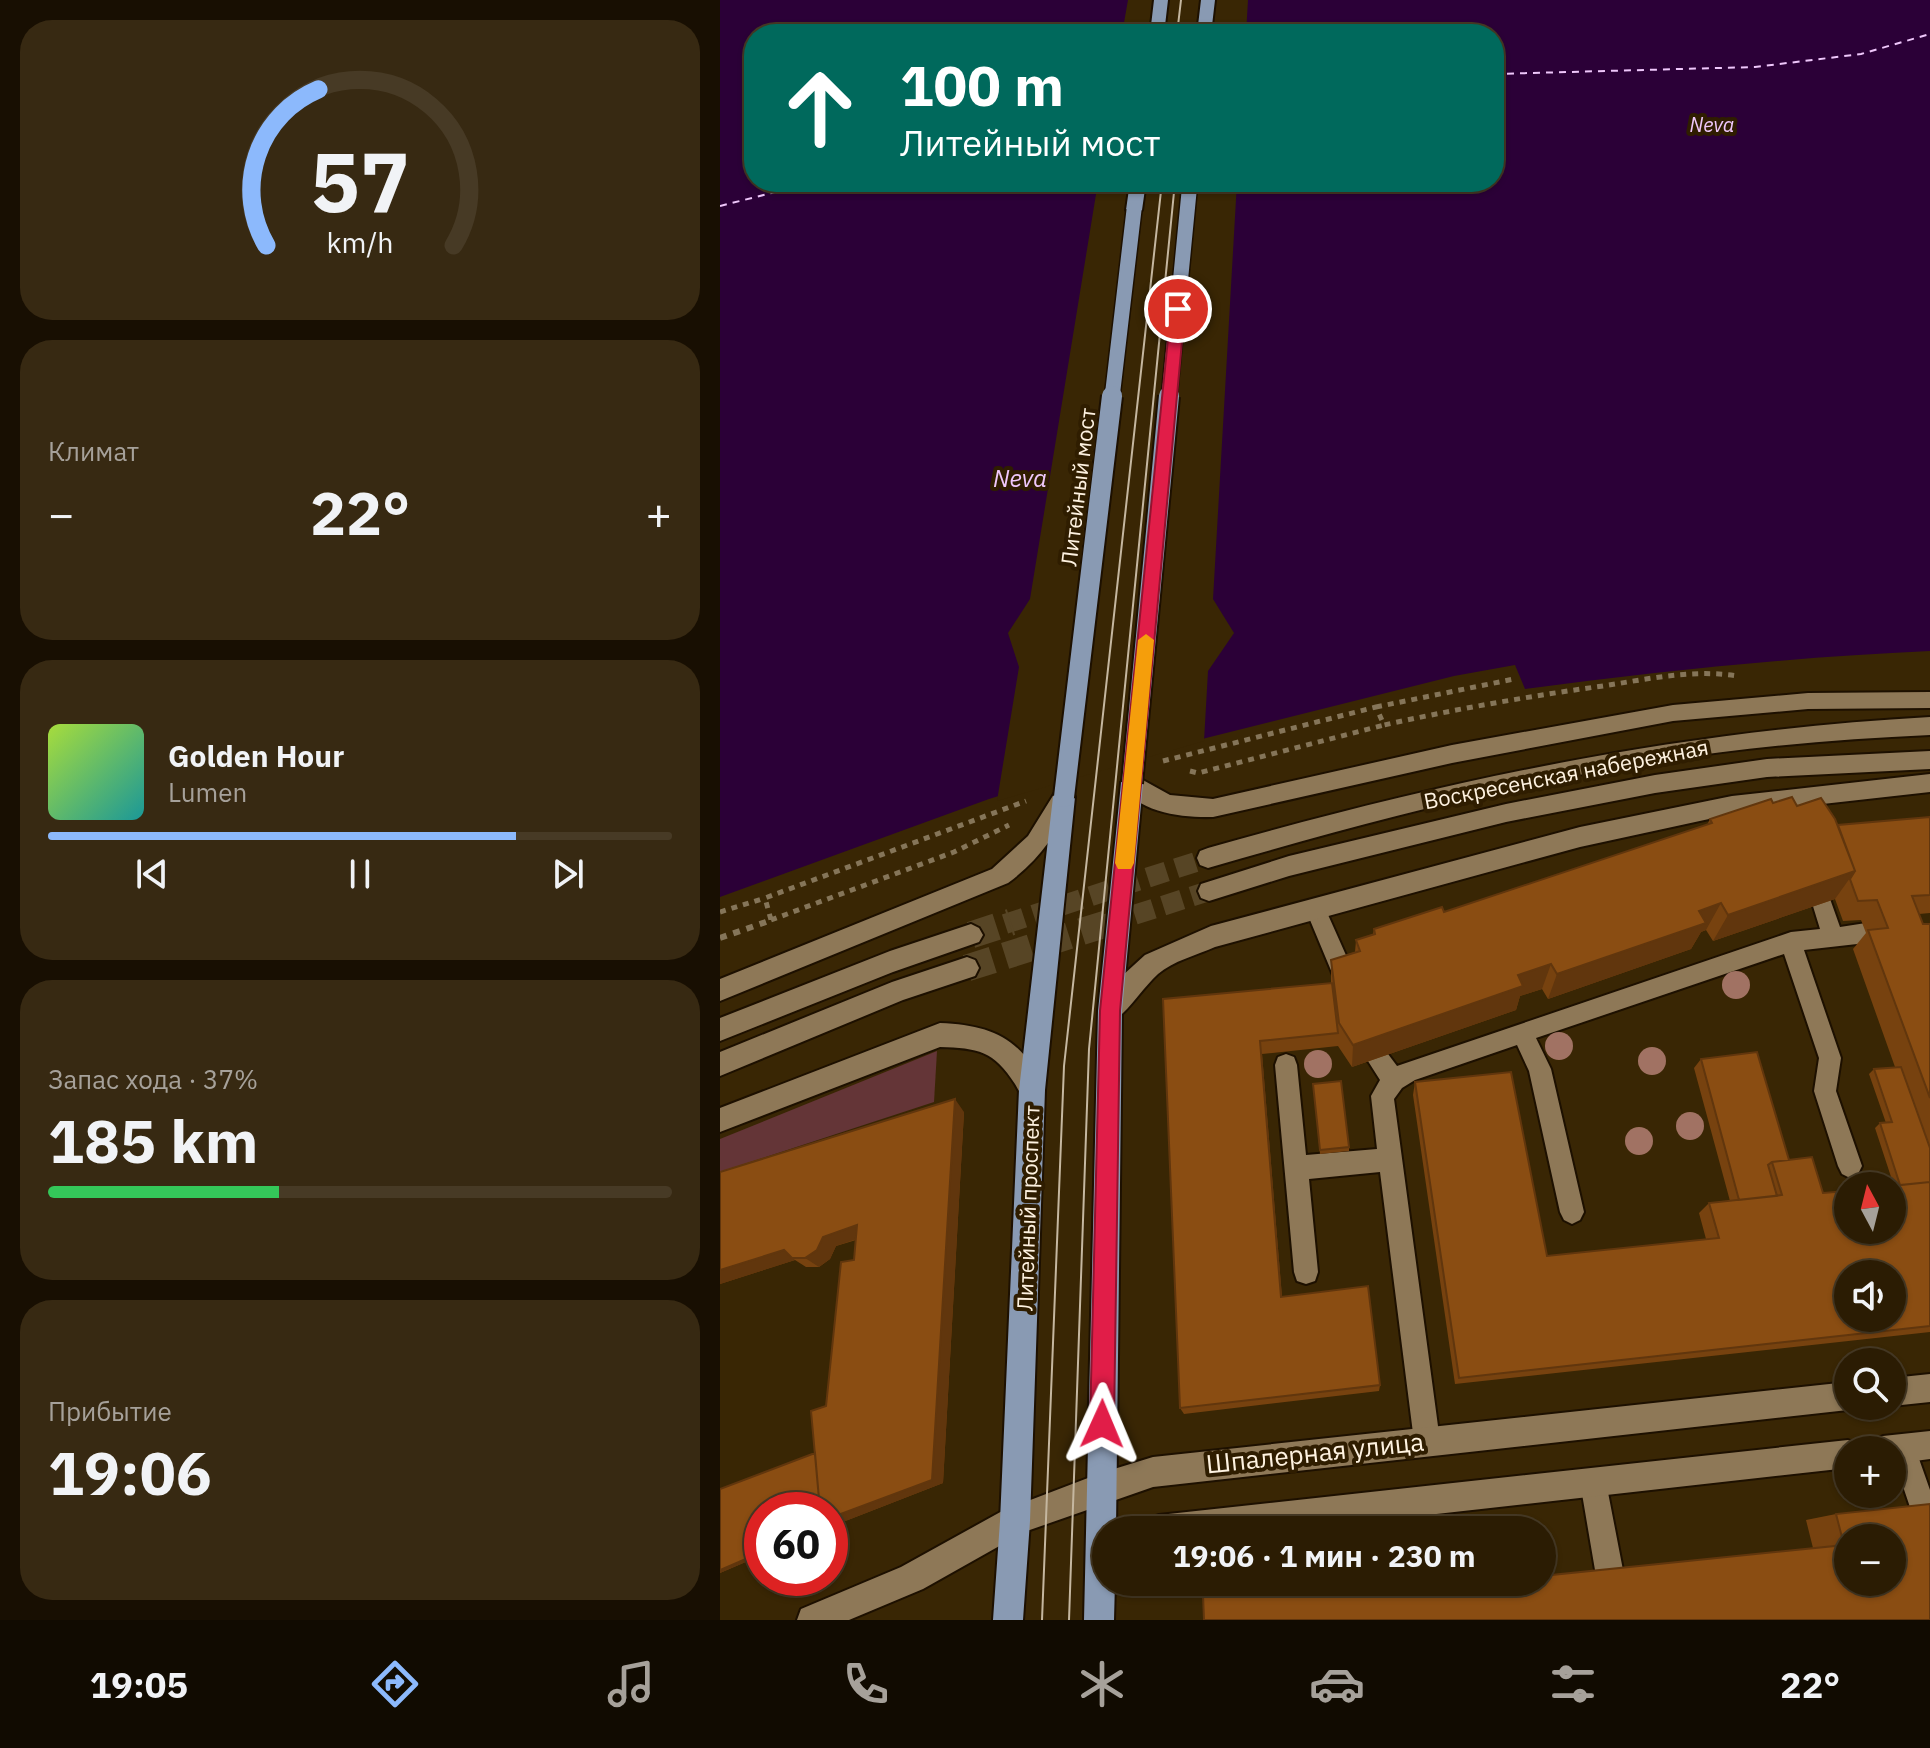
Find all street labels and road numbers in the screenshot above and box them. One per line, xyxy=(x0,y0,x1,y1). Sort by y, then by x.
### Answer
street label: Литейный мост xyxy=(1053,406,1102,568)
street label: Воскресенская набережная xyxy=(1421,732,1711,815)
street label: Литейный проспект xyxy=(1009,1105,1046,1311)
street label: Шпалерная улица xyxy=(1204,1424,1426,1480)

